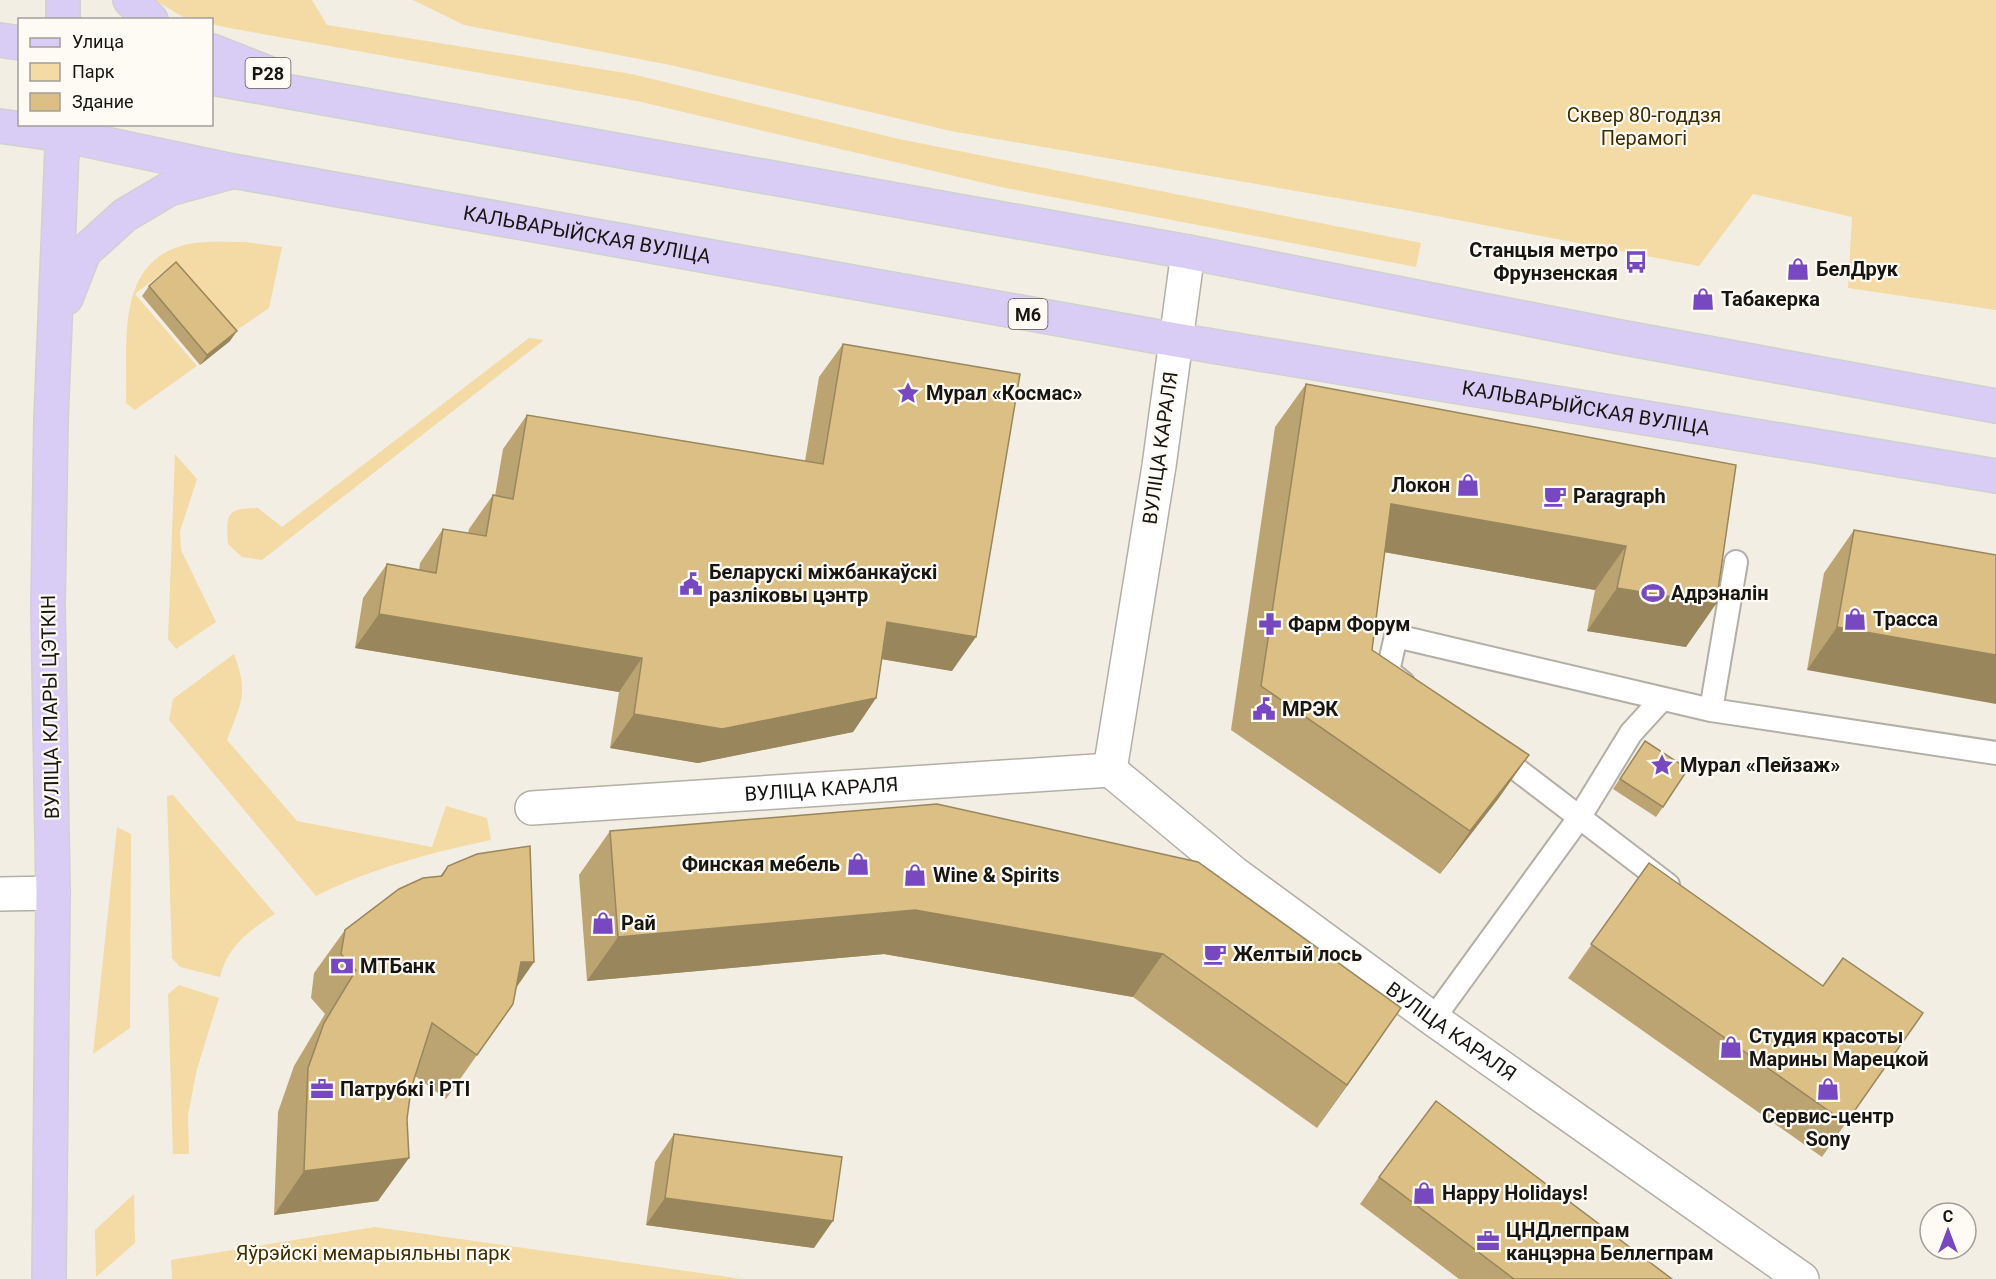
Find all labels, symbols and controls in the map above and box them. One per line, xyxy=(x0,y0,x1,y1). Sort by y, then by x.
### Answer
legend xyxy=(18,18,213,126)
text: Улица xyxy=(72,31,124,52)
road number: Р28 xyxy=(246,58,290,88)
text: Парк xyxy=(72,61,115,82)
text: Здание xyxy=(72,91,134,112)
park label: Сквер 80-годдзя Перамогі xyxy=(1567,103,1721,150)
street label: КАЛЬВАРЫЙСКАЯ ВУЛІЦА xyxy=(461,200,713,268)
place label: Станцыя метро Фрунзенская xyxy=(1469,238,1618,285)
bus stop icon: Станцыя метро Фрунзенская xyxy=(1623,249,1649,275)
shop icon: БелДрук xyxy=(1785,256,1811,282)
place label: БелДрук xyxy=(1816,257,1899,281)
shop icon: Табакерка xyxy=(1690,286,1716,312)
place label: Табакерка xyxy=(1721,287,1820,311)
road number: М6 xyxy=(1008,299,1048,329)
street label: ВУЛІЦА КАРАЛЯ xyxy=(1137,370,1183,526)
street label: КАЛЬВАРЫЙСКАЯ ВУЛІЦА xyxy=(1460,376,1712,440)
place icon: Мурал «Космас» xyxy=(895,380,921,406)
place label: Мурал «Космас» xyxy=(926,381,1083,405)
shop icon: Локон xyxy=(1455,472,1481,498)
place label: Локон xyxy=(1391,473,1450,497)
cafe icon: Paragraph xyxy=(1542,483,1568,509)
place label: Paragraph xyxy=(1573,484,1666,508)
place label: Беларускі міжбанкаўскі разліковы цэнтр xyxy=(709,560,937,607)
public building icon: Беларускі міжбанкаўскі разліковы цэнтр xyxy=(678,571,704,597)
sports icon: Адрэналін xyxy=(1640,580,1666,606)
place label: Адрэналін xyxy=(1671,581,1769,605)
street label: ВУЛІЦА КЛАРЫ ЦЭТКІН xyxy=(36,595,64,819)
shop icon: Трасса xyxy=(1842,606,1868,632)
place label: Трасса xyxy=(1873,607,1938,631)
pharmacy icon: Фарм Форум xyxy=(1257,611,1283,637)
place label: Фарм Форум xyxy=(1288,612,1410,636)
public building icon: МРЭК xyxy=(1251,696,1277,722)
place label: МРЭК xyxy=(1282,697,1339,721)
place icon: Мурал «Пейзаж» xyxy=(1649,752,1675,778)
place label: Мурал «Пейзаж» xyxy=(1680,753,1840,777)
street label: ВУЛІЦА КАРАЛЯ xyxy=(744,772,899,806)
shop icon: Финская мебель xyxy=(845,851,871,877)
place label: Финская мебель xyxy=(682,852,840,876)
shop icon: Wine & Spirits xyxy=(902,862,928,888)
place label: Wine & Spirits xyxy=(933,863,1059,887)
shop icon: Рай xyxy=(590,910,616,936)
place label: Рай xyxy=(621,911,656,935)
cafe icon: Желтый лось xyxy=(1202,941,1228,967)
place label: Желтый лось xyxy=(1233,942,1362,966)
bank icon: МТБанк xyxy=(329,953,355,979)
place label: МТБанк xyxy=(360,954,436,978)
street label: ВУЛІЦА КАРАЛЯ xyxy=(1382,977,1521,1086)
place label: Студия красоты Марины Марецкой xyxy=(1749,1024,1929,1071)
shop icon: Студия красоты Марины Марецкой xyxy=(1718,1034,1744,1060)
office icon: Патрубкі і РТІ xyxy=(309,1076,335,1102)
shop icon: Сервис-центр Sony xyxy=(1815,1076,1841,1102)
place label: Патрубкі і РТІ xyxy=(340,1077,470,1101)
place label: Сервис-центр Sony xyxy=(1762,1104,1894,1151)
shop icon: Happy Holidays! xyxy=(1411,1180,1437,1206)
place label: Happy Holidays! xyxy=(1442,1181,1588,1205)
north arrow xyxy=(1918,1201,1978,1261)
text: С xyxy=(1943,1207,1953,1226)
place label: ЦНДлегпрам канцэрна Беллегпрам xyxy=(1506,1218,1714,1265)
office icon: ЦНДлегпрам канцэрна Беллегпрам xyxy=(1475,1228,1501,1254)
park label: Яўрэйскі мемарыяльны парк xyxy=(236,1241,510,1265)

